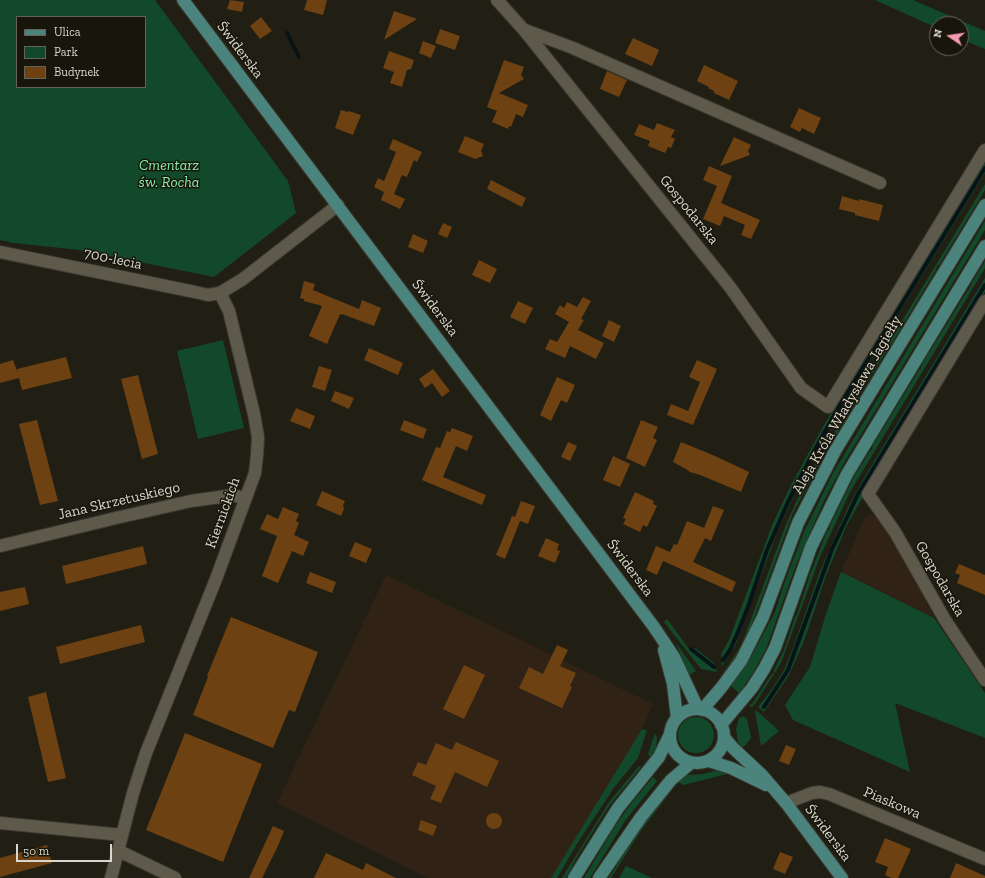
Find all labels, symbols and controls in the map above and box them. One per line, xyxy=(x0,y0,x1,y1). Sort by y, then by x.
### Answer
legend xyxy=(16,16,146,88)
north arrow xyxy=(929,16,969,56)
street label: Świderska xyxy=(213,18,267,82)
text: Ulica xyxy=(54,25,81,39)
text: N xyxy=(931,28,945,39)
text: Park xyxy=(54,45,78,59)
text: Budynek xyxy=(54,65,99,79)
park label: Cmentarz św. Rocha xyxy=(139,157,199,192)
street label: Gospodarska xyxy=(656,172,722,248)
street label: 700-lecia xyxy=(82,244,144,274)
street label: Świderska xyxy=(408,276,462,340)
street label: Aleja Króla Władysława Jagiełły xyxy=(788,313,906,497)
street label: Kiernickich xyxy=(202,475,244,551)
street label: Jana Skrzetuskiego xyxy=(56,478,182,524)
street label: Świderska xyxy=(603,536,657,600)
street label: Gospodarska xyxy=(911,538,969,620)
street label: Piaskowa xyxy=(861,783,923,823)
street label: Świderska xyxy=(801,801,855,865)
scale bar xyxy=(18,836,114,862)
text: 50 m xyxy=(23,844,49,858)

